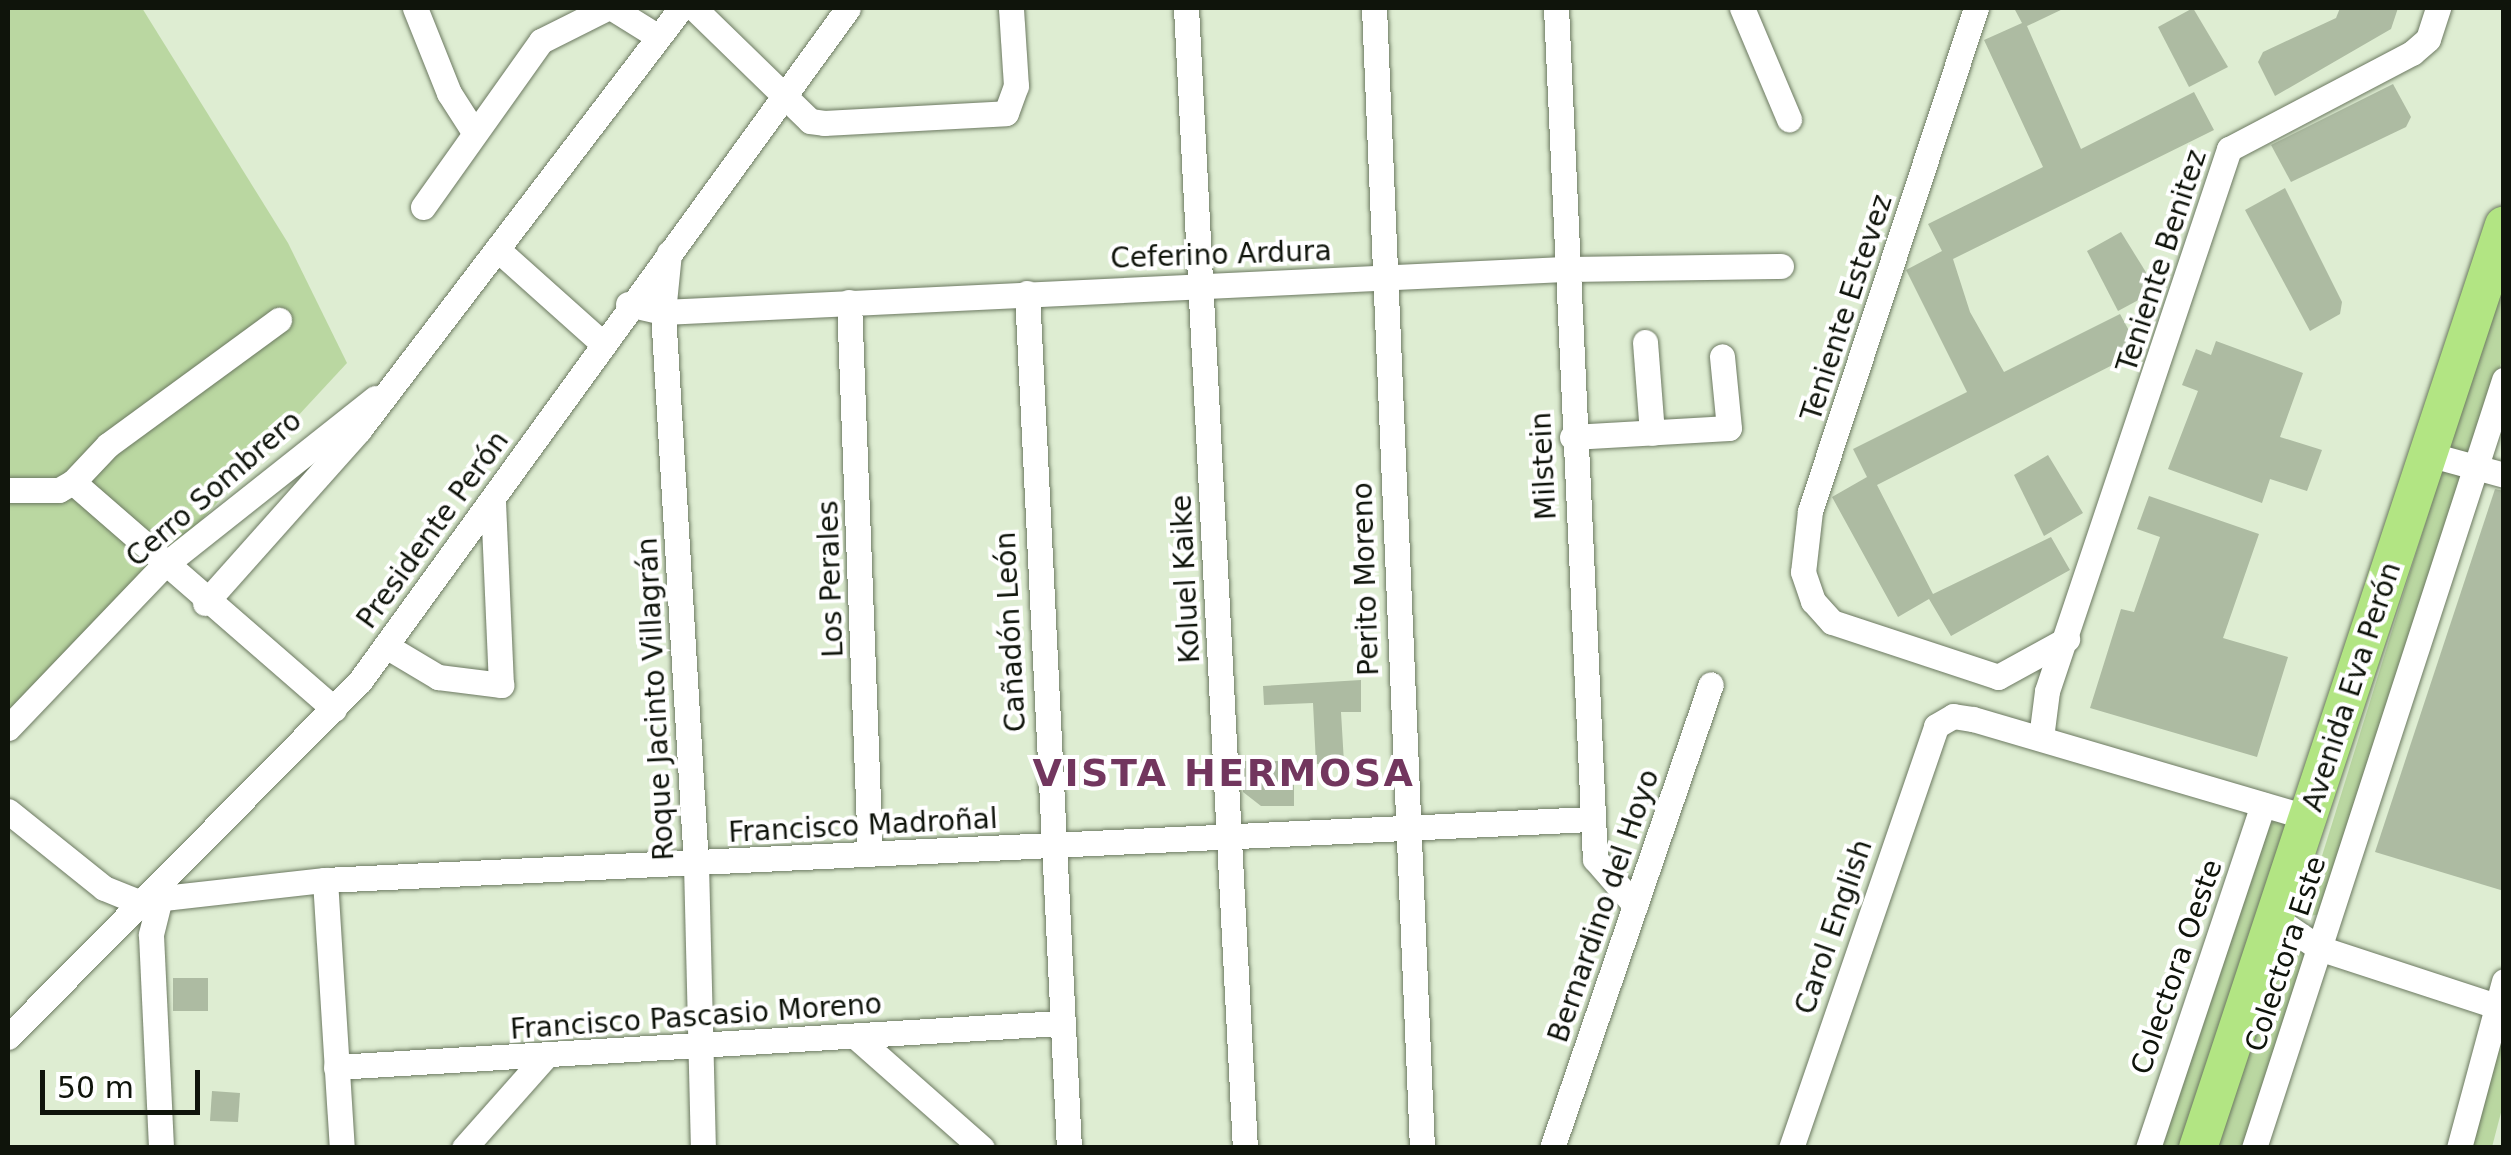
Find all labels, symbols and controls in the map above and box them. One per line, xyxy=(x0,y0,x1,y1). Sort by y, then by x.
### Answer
street label: Teniente Benitez xyxy=(2110,145,2214,377)
street label: Teniente Estevez xyxy=(1795,191,1899,425)
street label: Ceferino Ardura xyxy=(1110,234,1332,276)
street label: Cerro Sombrero xyxy=(120,404,308,574)
street label: Milstein xyxy=(1524,411,1564,521)
street label: Presidente Perón xyxy=(350,425,516,635)
street label: Perito Moreno xyxy=(1346,482,1386,676)
street label: Koluel Kaike xyxy=(1165,494,1207,664)
street label: Los Perales xyxy=(811,500,851,658)
street label: Cañadón León xyxy=(989,531,1033,733)
street label: Roque Jacinto Villagrán xyxy=(631,537,681,861)
street label: Avenida Eva Perón xyxy=(2296,558,2408,816)
district label: VISTA HERMOSA xyxy=(1033,751,1415,797)
street label: Bernardino del Hoyo xyxy=(1542,765,1666,1047)
street label: Francisco Madroñal xyxy=(728,802,998,850)
street label: Carol English xyxy=(1788,835,1880,1019)
street label: Colectora Este xyxy=(2239,852,2333,1056)
street label: Colectora Oeste xyxy=(2125,855,2229,1079)
street label: Francisco Pascasio Moreno xyxy=(509,987,883,1047)
scale bar xyxy=(45,1050,205,1112)
text: 50 m xyxy=(57,1070,134,1105)

